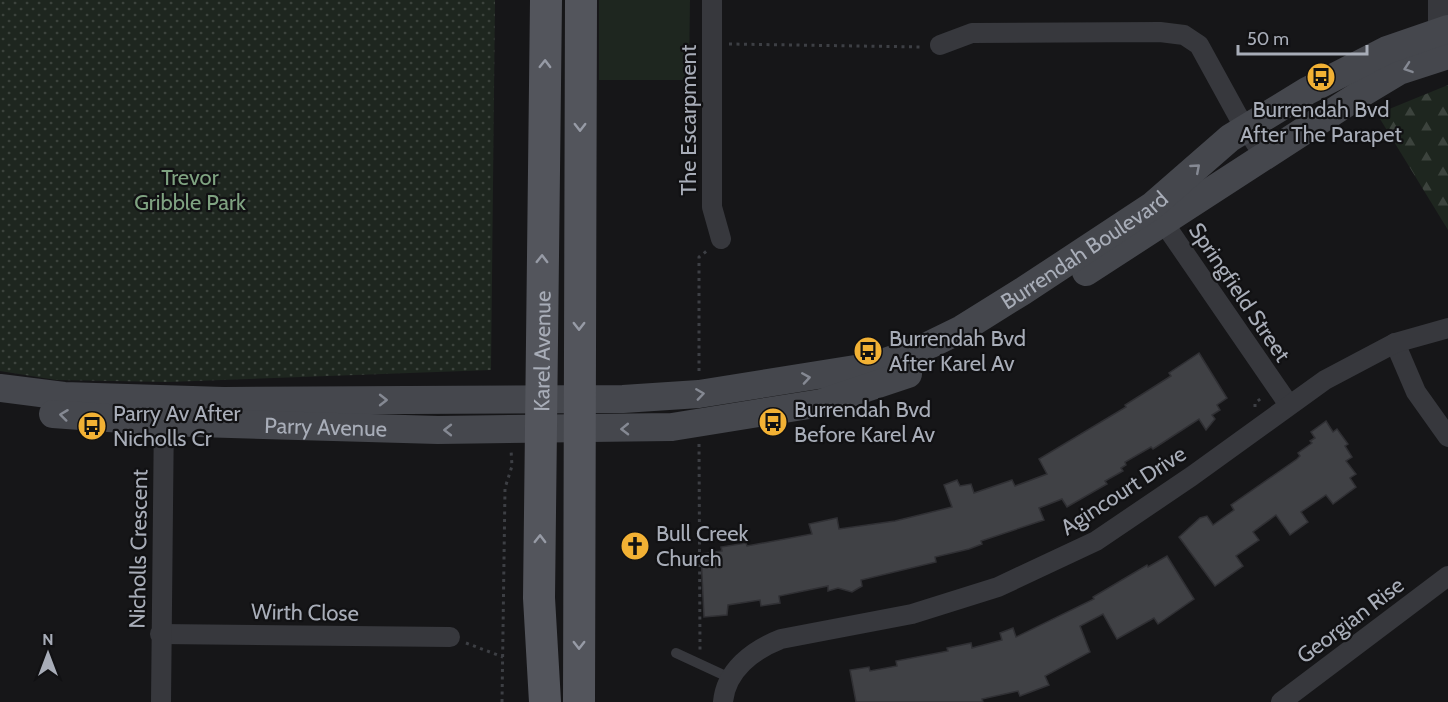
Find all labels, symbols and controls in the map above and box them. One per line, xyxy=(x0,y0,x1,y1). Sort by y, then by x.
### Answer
scale bar xyxy=(1238,18,1367,56)
text: 50 m xyxy=(1247,28,1289,50)
street label: The Escarpment xyxy=(675,44,702,195)
one-way arrow xyxy=(539,60,552,69)
bus stop icon: Burrendah Bvd After The Parapet xyxy=(1305,61,1337,93)
one-way arrow xyxy=(1403,61,1414,74)
place label: Burrendah Bvd After The Parapet xyxy=(1240,96,1403,148)
one-way arrow xyxy=(574,122,586,131)
park label: Trevor Gribble Park xyxy=(134,164,246,216)
one-way arrow xyxy=(1189,164,1200,175)
street label: Burrendah Boulevard xyxy=(996,185,1174,315)
street label: Springfield Street xyxy=(1183,218,1296,367)
one-way arrow xyxy=(536,255,548,264)
street label: Karel Avenue xyxy=(528,291,557,412)
one-way arrow xyxy=(573,322,585,331)
place label: Burrendah Bvd After Karel Av xyxy=(889,325,1026,377)
bus stop icon: Burrendah Bvd After Karel Av xyxy=(852,335,884,367)
one-way arrow xyxy=(801,373,810,385)
one-way arrow xyxy=(696,388,705,400)
one-way arrow xyxy=(379,394,388,406)
place label: Burrendah Bvd Before Karel Av xyxy=(794,396,935,448)
place label: Parry Av After Nicholls Cr xyxy=(113,400,240,452)
bus stop icon: Burrendah Bvd Before Karel Av xyxy=(757,406,789,438)
one-way arrow xyxy=(60,409,69,422)
bus stop icon: Parry Av After Nicholls Cr xyxy=(76,410,108,442)
street label: Parry Avenue xyxy=(264,412,387,443)
one-way arrow xyxy=(621,423,630,435)
one-way arrow xyxy=(443,424,452,436)
street label: Agincourt Drive xyxy=(1056,440,1191,541)
street label: Nicholls Crescent xyxy=(124,468,153,629)
place label: Bull Creek Church xyxy=(656,520,748,572)
church icon: Bull Creek Church xyxy=(619,530,651,562)
one-way arrow xyxy=(534,535,546,544)
street label: Georgian Rise xyxy=(1292,571,1409,669)
street label: Wirth Close xyxy=(251,598,359,627)
north arrow xyxy=(18,624,78,684)
text: N xyxy=(42,630,54,649)
one-way arrow xyxy=(573,640,585,649)

